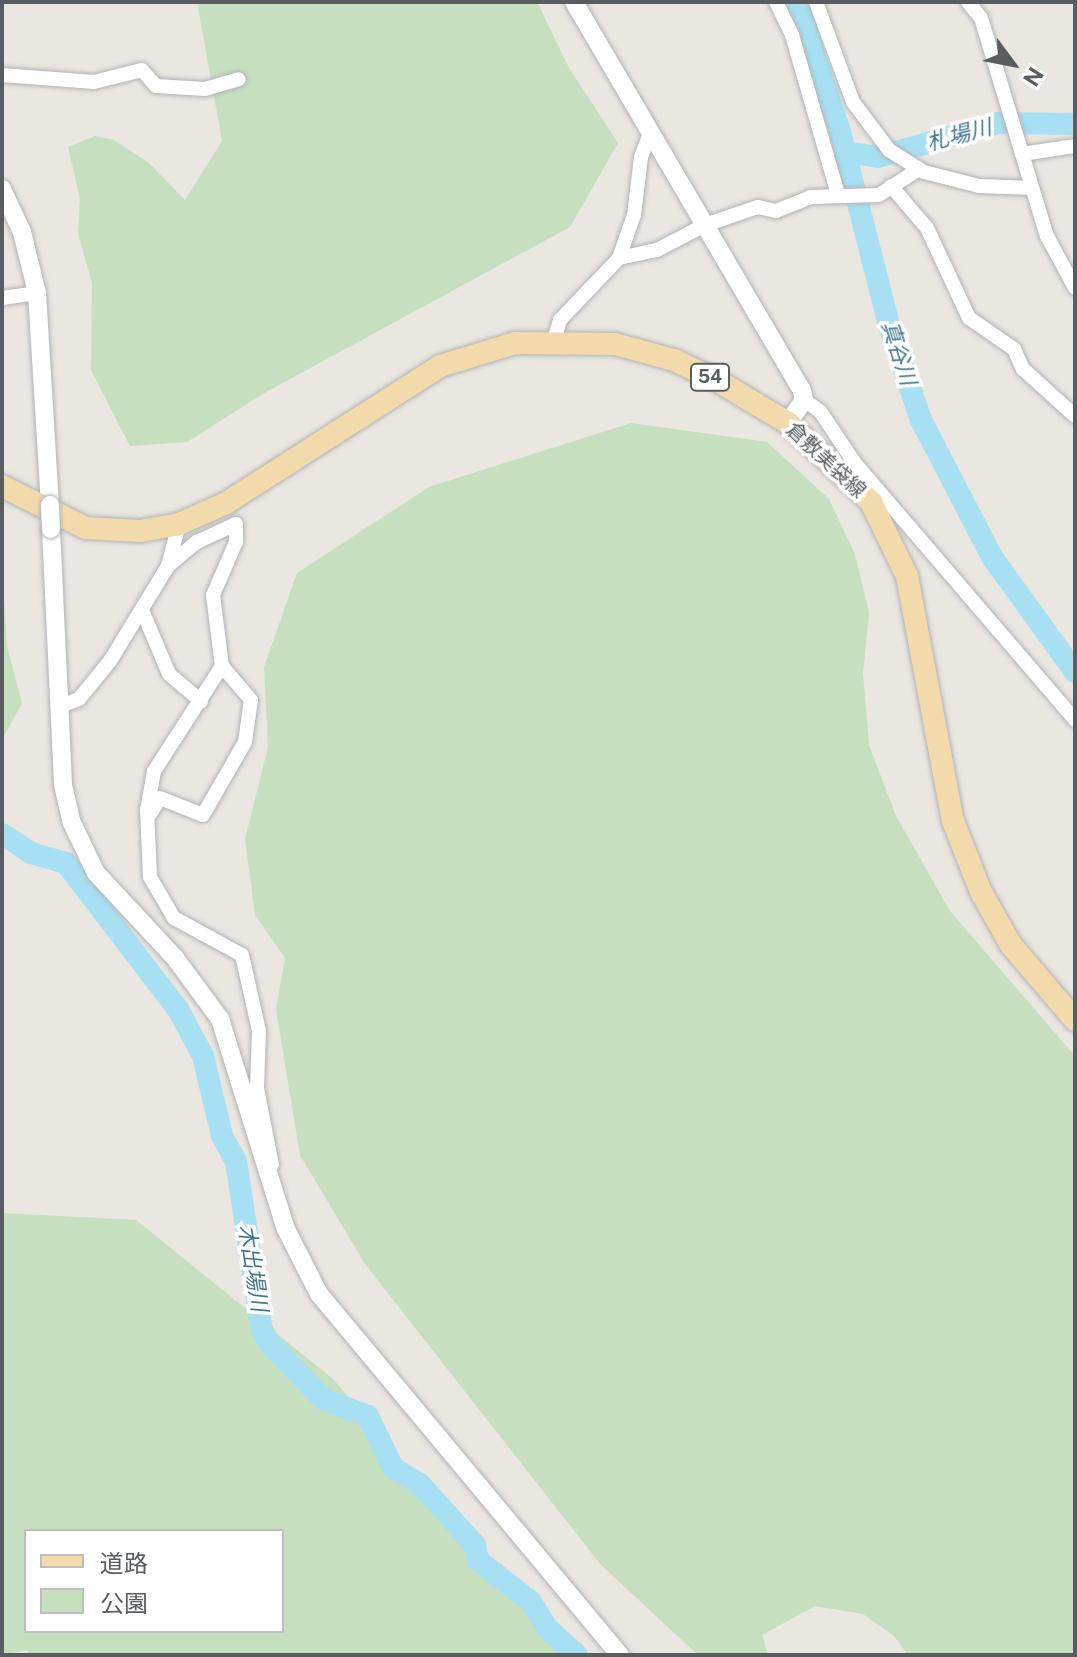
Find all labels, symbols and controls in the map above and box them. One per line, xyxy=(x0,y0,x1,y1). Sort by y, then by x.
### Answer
north arrow xyxy=(973,24,1053,104)
text: N xyxy=(1018,63,1049,91)
water label: 札場川 xyxy=(924,114,994,156)
water label: 真谷川 xyxy=(876,318,922,388)
road number: 54 xyxy=(690,363,730,391)
street label: 倉敷美袋線 xyxy=(781,417,871,503)
water label: 木出場川 xyxy=(233,1222,273,1314)
legend xyxy=(24,1529,284,1633)
text: 道路 xyxy=(100,1549,148,1577)
text: 公園 xyxy=(100,1589,148,1617)

